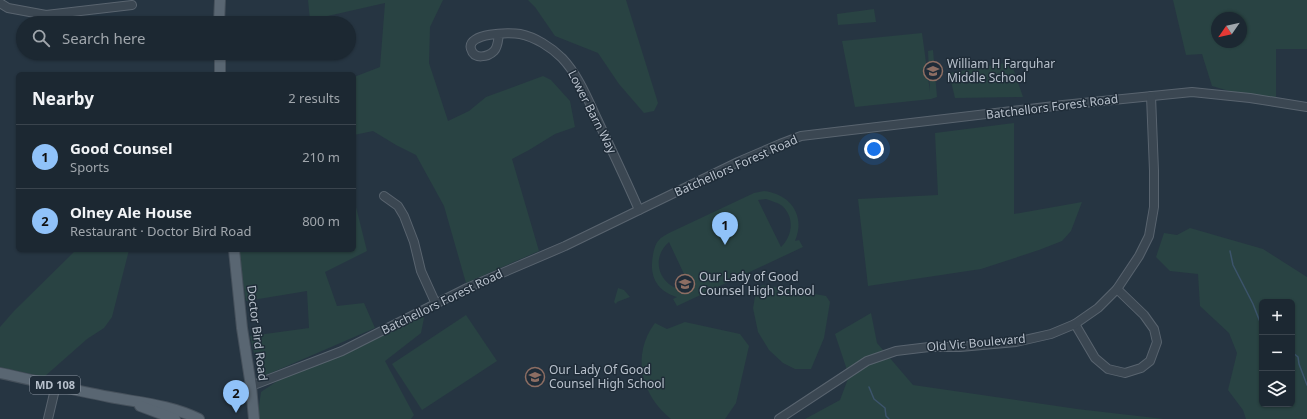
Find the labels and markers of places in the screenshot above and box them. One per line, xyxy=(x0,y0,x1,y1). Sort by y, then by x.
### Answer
place label: William H Farquhar Middle School xyxy=(947,55,1055,86)
school or university icon: William H Farquhar Middle School xyxy=(922,60,944,82)
pin: 1 xyxy=(712,212,738,245)
place label: Our Lady of Good Counsel High School xyxy=(699,268,815,299)
school or university icon: Our Lady of Good Counsel High School xyxy=(674,273,696,295)
place label: Our Lady Of Good Counsel High School xyxy=(549,361,665,392)
school or university icon: Our Lady Of Good Counsel High School xyxy=(524,366,546,388)
pin: 2 xyxy=(223,380,249,413)

